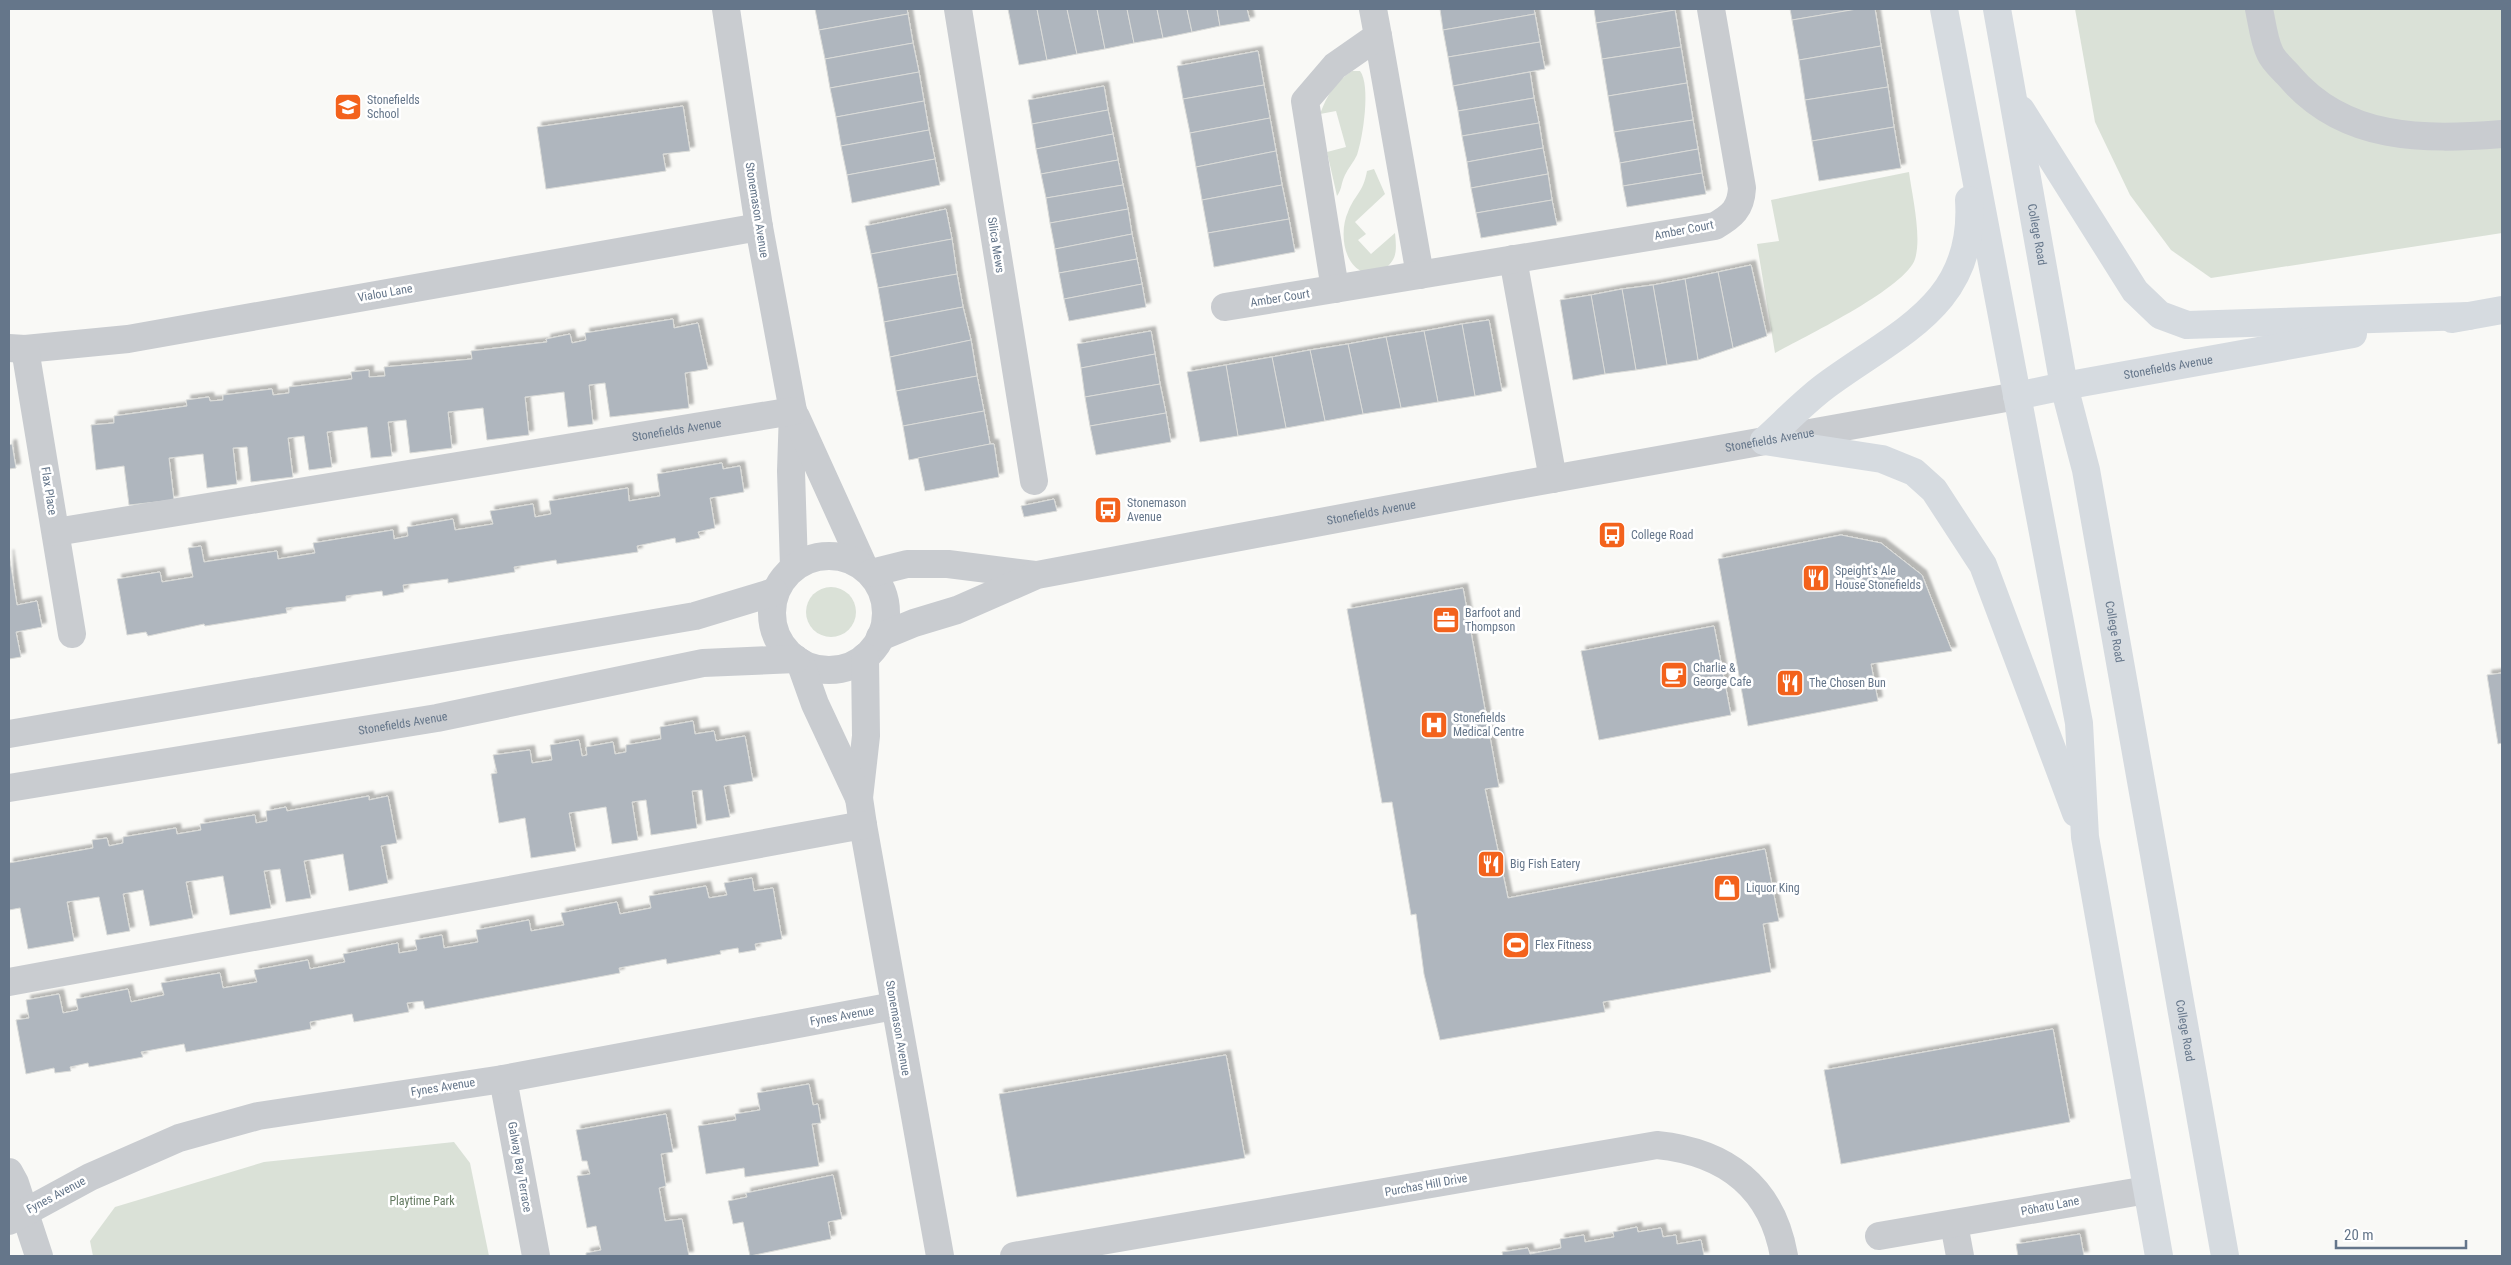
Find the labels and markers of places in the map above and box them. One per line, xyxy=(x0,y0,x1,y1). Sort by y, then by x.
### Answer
school or university icon: Stonefields School xyxy=(333,92,363,122)
place label: Stonefields School xyxy=(367,93,420,121)
bus stop icon: Stonemason Avenue xyxy=(1093,495,1123,525)
place label: Stonemason Avenue xyxy=(1127,496,1186,524)
bus stop icon: College Road xyxy=(1597,520,1627,550)
place label: College Road xyxy=(1631,528,1693,542)
restaurant icon: Speight's Ale House Stonefields xyxy=(1801,563,1831,593)
place label: Speight's Ale House Stonefields xyxy=(1835,564,1921,592)
office icon: Barfoot and Thompson xyxy=(1431,605,1461,635)
place label: Barfoot and Thompson xyxy=(1465,606,1521,634)
cafe icon: Charlie & George Cafe xyxy=(1659,660,1689,690)
place label: Charlie & George Cafe xyxy=(1693,661,1752,689)
restaurant icon: The Chosen Bun xyxy=(1775,668,1805,698)
place label: The Chosen Bun xyxy=(1809,676,1886,690)
hospital icon: Stonefields Medical Centre xyxy=(1419,710,1449,740)
place label: Stonefields Medical Centre xyxy=(1453,711,1525,739)
restaurant icon: Big Fish Eatery xyxy=(1476,849,1506,879)
place label: Big Fish Eatery xyxy=(1510,857,1580,871)
shop icon: Liquor King xyxy=(1712,873,1742,903)
place label: Liquor King xyxy=(1746,881,1800,895)
sports icon: Flex Fitness xyxy=(1501,930,1531,960)
place label: Flex Fitness xyxy=(1535,938,1592,952)

